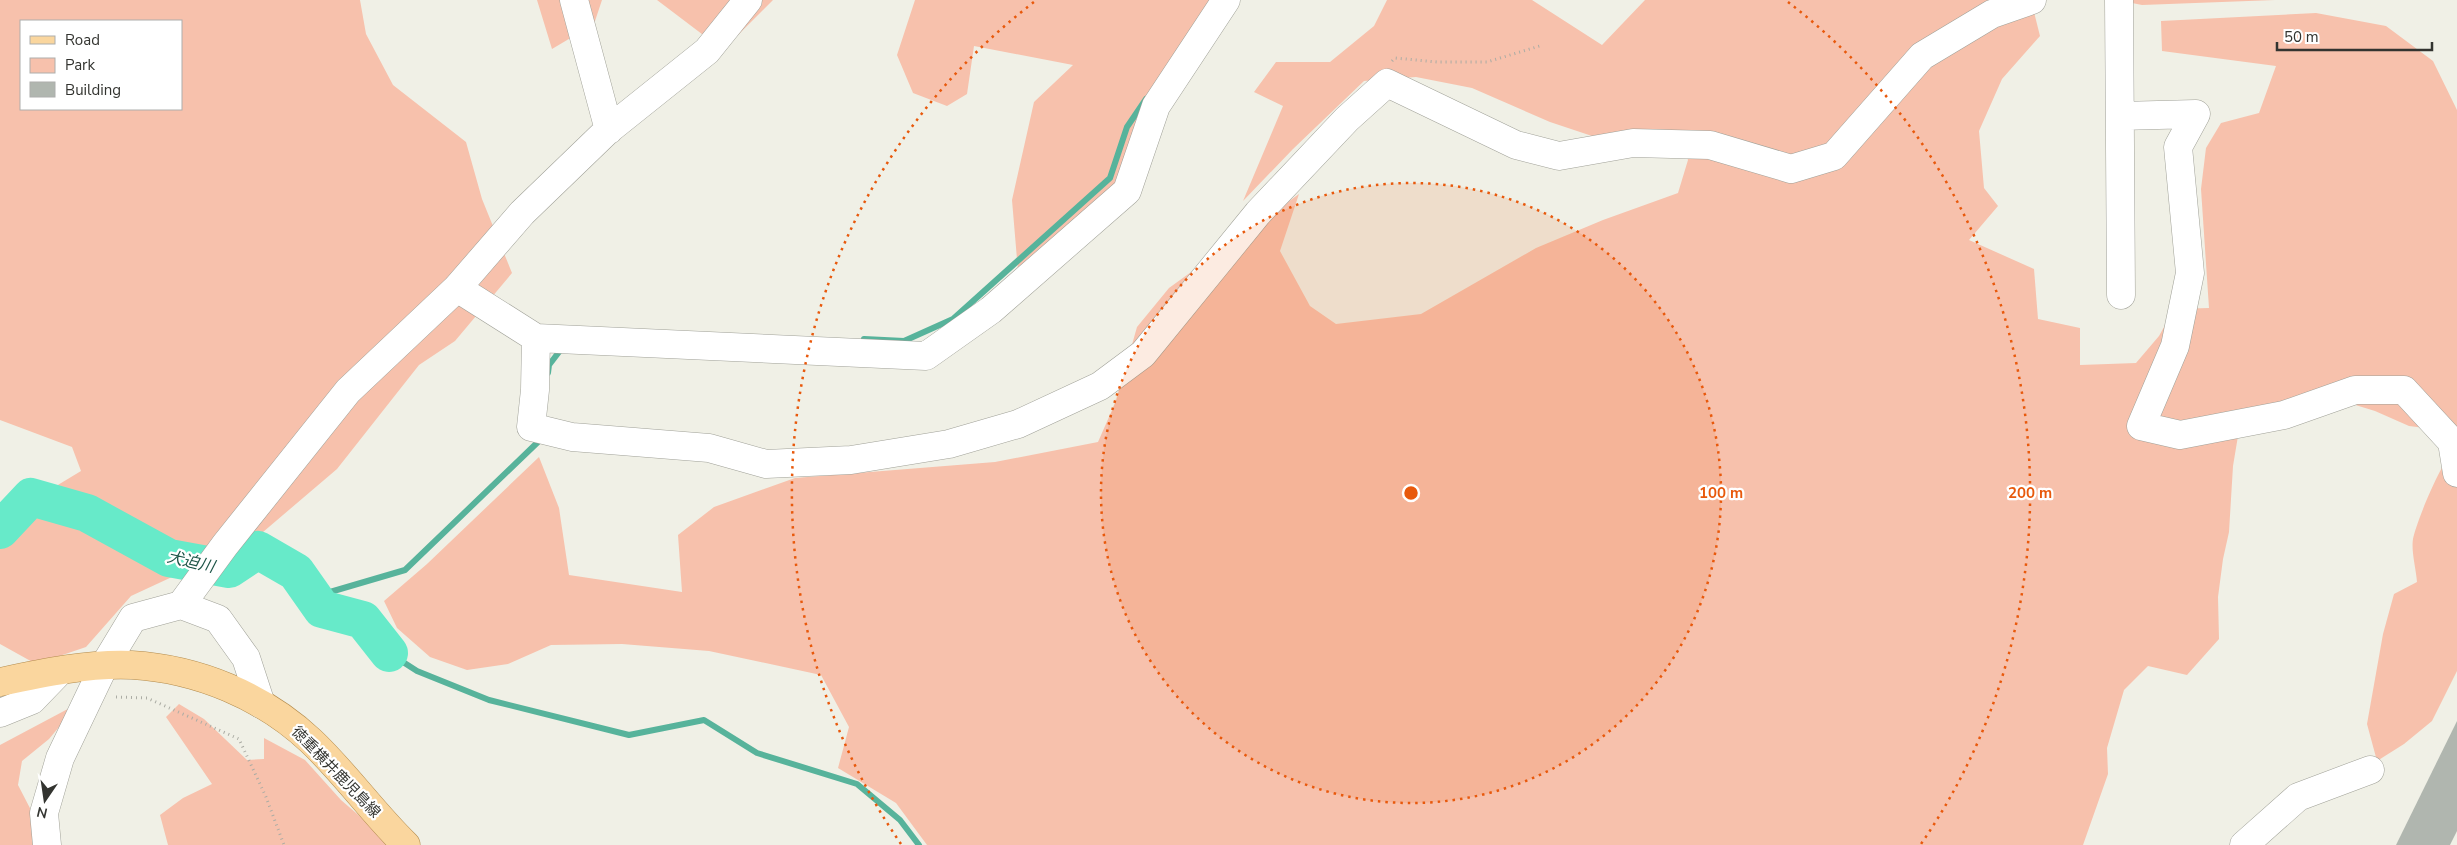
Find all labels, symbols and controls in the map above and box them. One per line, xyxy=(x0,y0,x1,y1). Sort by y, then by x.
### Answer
legend xyxy=(20,20,182,110)
scale bar xyxy=(2277,20,2432,52)
text: 50 m xyxy=(2284,27,2319,47)
text: Road xyxy=(65,30,100,50)
text: Park xyxy=(65,55,95,75)
text: Building xyxy=(65,80,121,100)
text: 100 m xyxy=(1699,483,1743,503)
text: 200 m xyxy=(2008,483,2052,503)
centre of rings xyxy=(1402,484,1420,502)
water label: 犬迫川 xyxy=(165,546,219,579)
street label: 徳重横井鹿児島線 xyxy=(287,722,385,822)
north arrow xyxy=(20,775,70,825)
text: N xyxy=(35,802,49,823)

